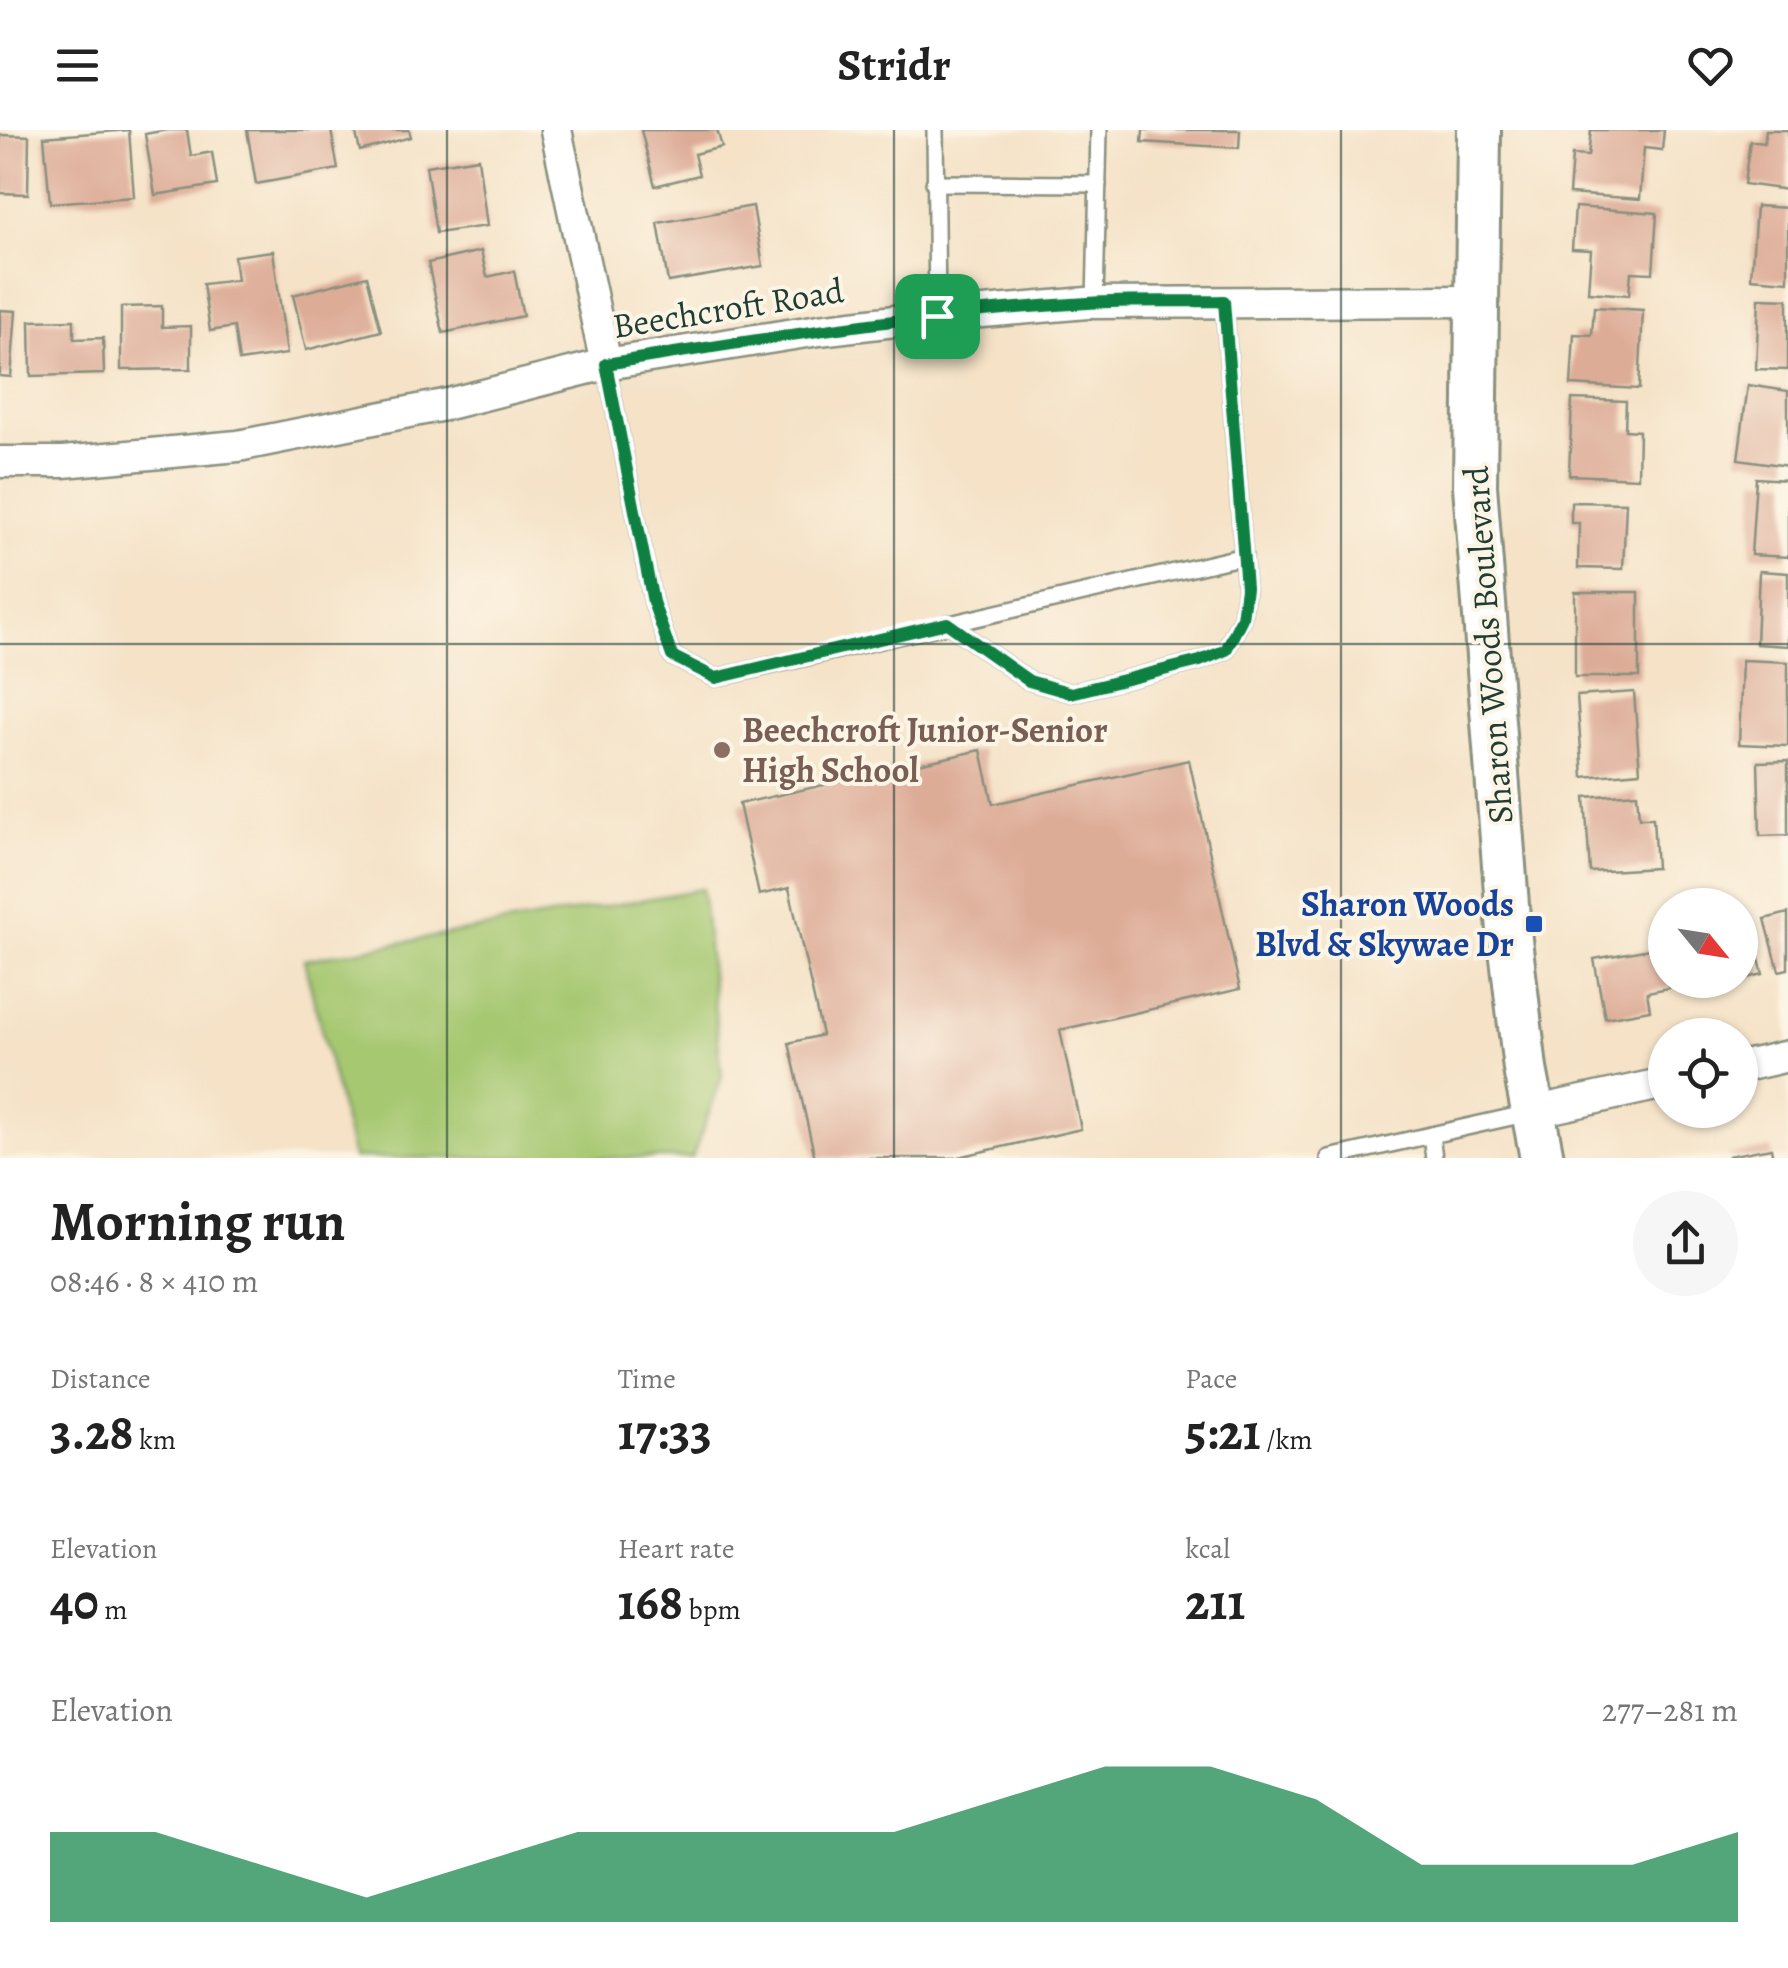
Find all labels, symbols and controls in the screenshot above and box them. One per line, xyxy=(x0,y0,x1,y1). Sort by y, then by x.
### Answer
text: Stridr xyxy=(837,34,951,96)
icon: menu xyxy=(50,38,105,93)
icon: heart xyxy=(1683,38,1738,93)
street label: Beechcroft Road xyxy=(609,266,847,350)
pin xyxy=(895,274,980,359)
icon: arrive xyxy=(910,289,965,344)
street label: Sharon Woods Boulevard xyxy=(1452,464,1524,826)
place label: Beechcroft Junior-Senior High School xyxy=(742,706,1108,794)
marker: Beechcroft Junior-Senior High School xyxy=(711,739,733,761)
place label: Sharon Woods Blvd & Skywae Dr xyxy=(1255,880,1514,968)
north arrow xyxy=(1648,888,1758,998)
map controls xyxy=(1648,888,1758,1128)
marker: Sharon Woods Blvd & Skywae Dr xyxy=(1523,913,1545,935)
button: locate xyxy=(1648,1018,1758,1128)
text: Morning run xyxy=(50,1184,345,1259)
button: share xyxy=(1633,1191,1738,1296)
text: 08:46 · 8 × 410 m xyxy=(50,1259,258,1303)
text: Distance xyxy=(50,1360,150,1398)
text: Time xyxy=(618,1360,676,1398)
text: Pace xyxy=(1185,1360,1237,1398)
text: 3.28 xyxy=(50,1398,133,1466)
text: 17:33 xyxy=(618,1398,712,1466)
text: 5:21 xyxy=(1185,1398,1261,1466)
text: km xyxy=(133,1421,176,1459)
text: /km xyxy=(1261,1421,1313,1459)
text: Elevation xyxy=(50,1530,157,1568)
text: Heart rate xyxy=(618,1530,735,1568)
text: kcal xyxy=(1185,1530,1230,1568)
text: 40 xyxy=(50,1568,99,1636)
text: 168 xyxy=(618,1568,683,1636)
text: 211 xyxy=(1185,1568,1245,1636)
text: m xyxy=(99,1591,128,1629)
text: bpm xyxy=(683,1591,741,1629)
text: Elevation xyxy=(50,1688,173,1732)
text: 277–281 m xyxy=(1602,1688,1738,1732)

